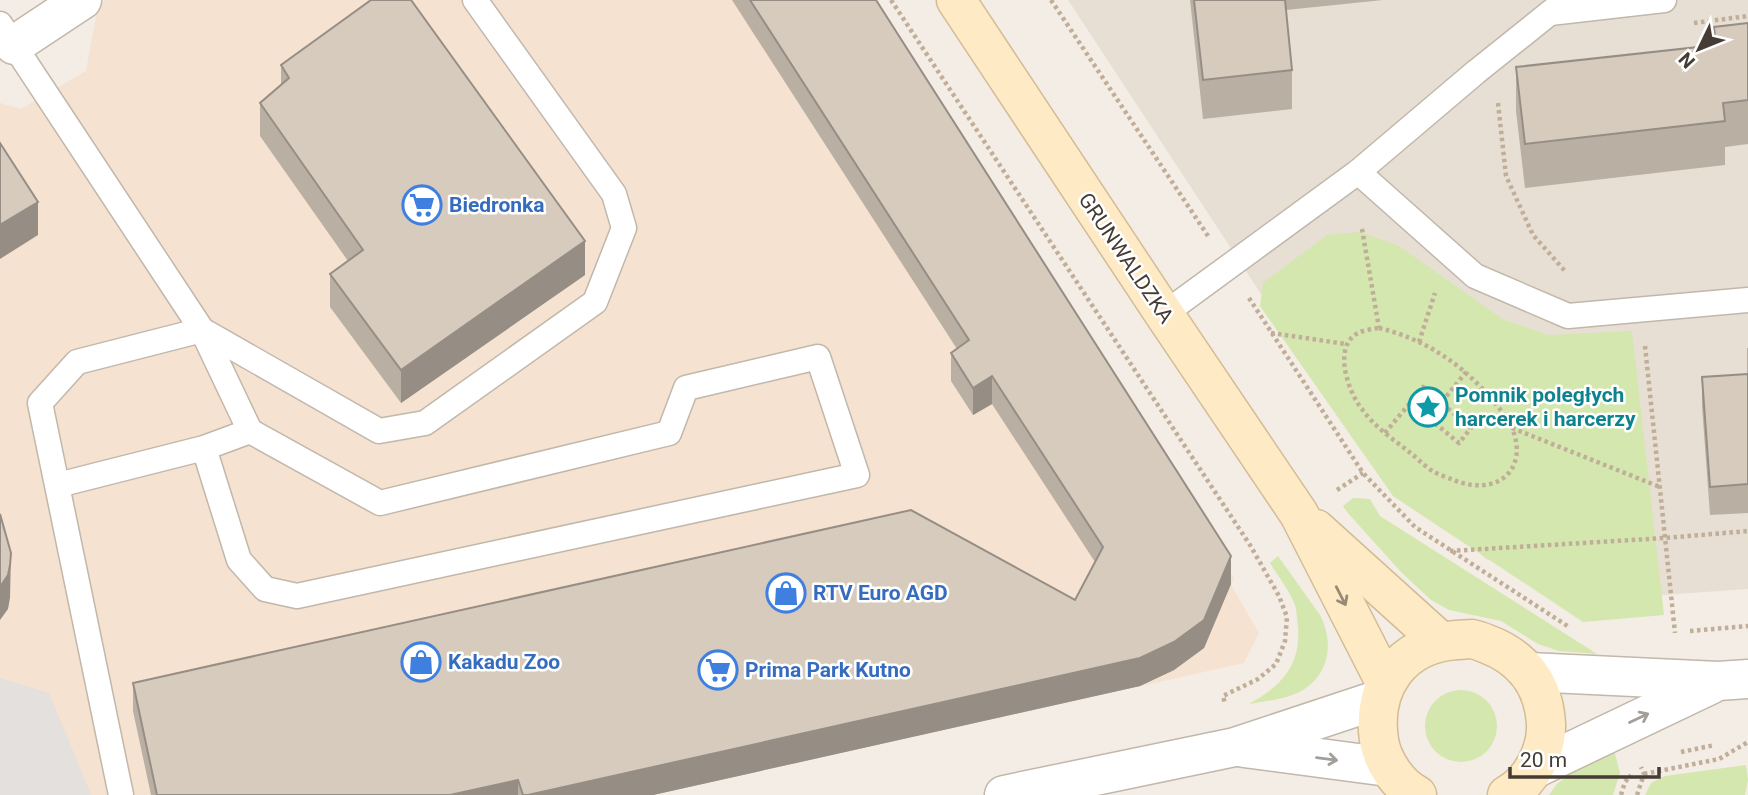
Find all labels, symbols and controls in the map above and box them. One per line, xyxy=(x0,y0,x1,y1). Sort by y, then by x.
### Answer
north arrow xyxy=(1664,14,1734,84)
text: N xyxy=(1674,48,1700,73)
supermarket icon: Biedronka xyxy=(401,184,443,226)
street label: GRUNWALDZKA xyxy=(1074,188,1179,328)
place label: Biedronka xyxy=(449,193,545,217)
place label: Pomnik poległych harcerek i harcerzy xyxy=(1455,383,1636,431)
place icon: Pomnik poległych harcerek i harcerzy xyxy=(1407,386,1449,428)
shop icon: RTV Euro AGD xyxy=(765,572,807,614)
place label: RTV Euro AGD xyxy=(813,581,948,605)
one-way arrow xyxy=(1334,586,1348,606)
shop icon: Kakadu Zoo xyxy=(400,641,442,683)
supermarket icon: Prima Park Kutno xyxy=(697,649,739,691)
place label: Kakadu Zoo xyxy=(448,650,560,674)
place label: Prima Park Kutno xyxy=(745,658,911,682)
one-way arrow xyxy=(1629,710,1650,723)
scale bar xyxy=(1510,736,1659,780)
text: 20 m xyxy=(1520,748,1567,772)
one-way arrow xyxy=(1316,753,1338,766)

